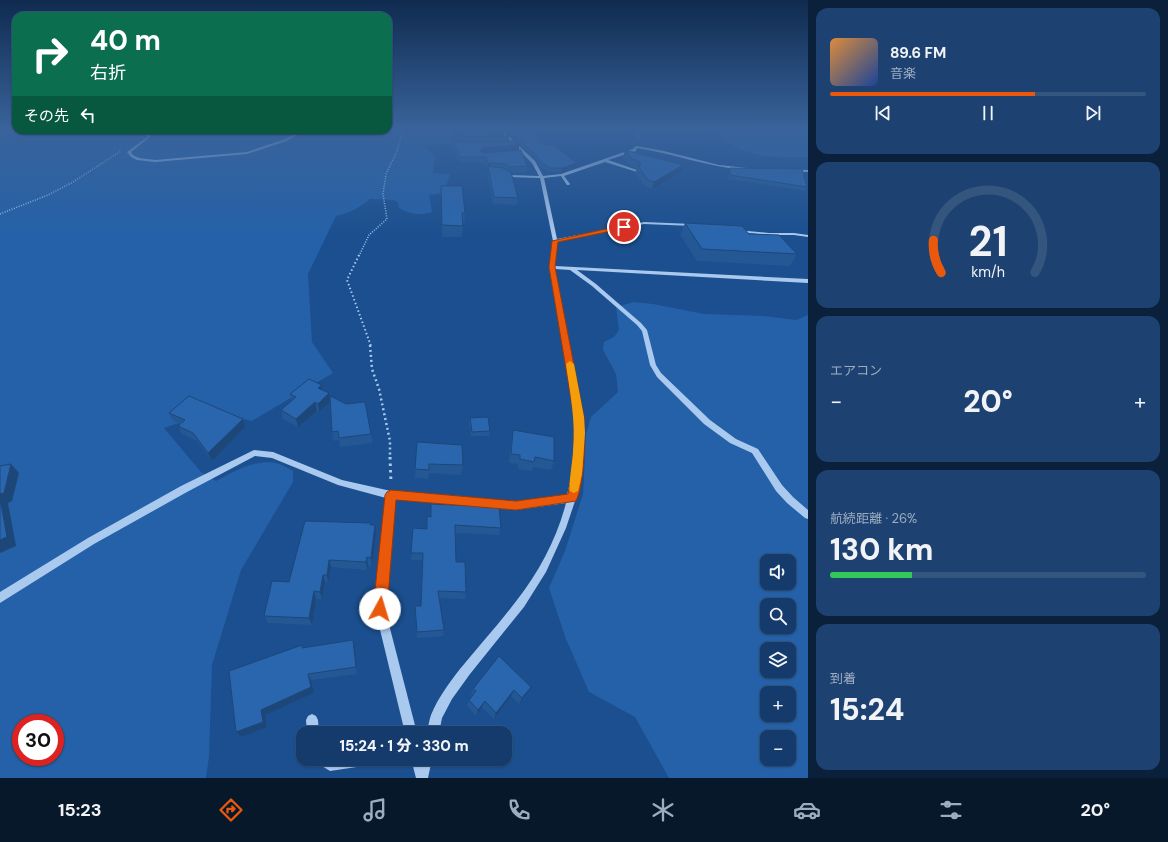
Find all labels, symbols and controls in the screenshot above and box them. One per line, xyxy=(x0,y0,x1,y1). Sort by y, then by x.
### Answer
text: 40 m xyxy=(90,22,161,59)
icon: right xyxy=(24,28,76,80)
text: 89.6 FM xyxy=(890,43,946,63)
text: 右折 xyxy=(90,61,126,85)
text: 音楽 xyxy=(890,65,916,82)
icon: previous xyxy=(872,102,894,124)
icon: pause xyxy=(977,102,999,124)
icon: next xyxy=(1082,102,1104,124)
icon: left xyxy=(77,104,99,126)
text: その先 xyxy=(24,106,69,126)
pin xyxy=(607,210,641,244)
text: 21 xyxy=(968,215,1008,269)
icon: arrive xyxy=(613,216,635,238)
text: km/h xyxy=(971,263,1005,281)
text: エアコン xyxy=(830,362,882,379)
text: 20° xyxy=(963,382,1013,421)
text: − xyxy=(830,387,842,416)
text: + xyxy=(1134,387,1146,416)
text: 航続距離 · 26% xyxy=(830,510,917,527)
text: 130 km xyxy=(830,530,933,569)
map controls xyxy=(760,554,796,766)
button: sound xyxy=(760,554,796,590)
position arrow xyxy=(359,588,401,630)
button: search xyxy=(760,598,796,634)
button: layers xyxy=(760,642,796,678)
text: 到着 xyxy=(830,670,856,687)
button: + xyxy=(760,686,796,722)
text: 15:24 xyxy=(830,690,904,729)
speed limit sign: 30 xyxy=(12,714,64,766)
button: − xyxy=(760,730,796,766)
text: 15:24 · 1 分 · 330 m xyxy=(339,736,469,756)
icon: directions xyxy=(217,796,245,824)
icon: music xyxy=(361,796,389,824)
icon: phone xyxy=(505,796,533,824)
icon: climate xyxy=(649,796,677,824)
icon: car xyxy=(793,796,821,824)
icon: filters xyxy=(937,796,965,824)
text: 15:23 xyxy=(58,798,101,822)
text: 20° xyxy=(1081,798,1110,822)

